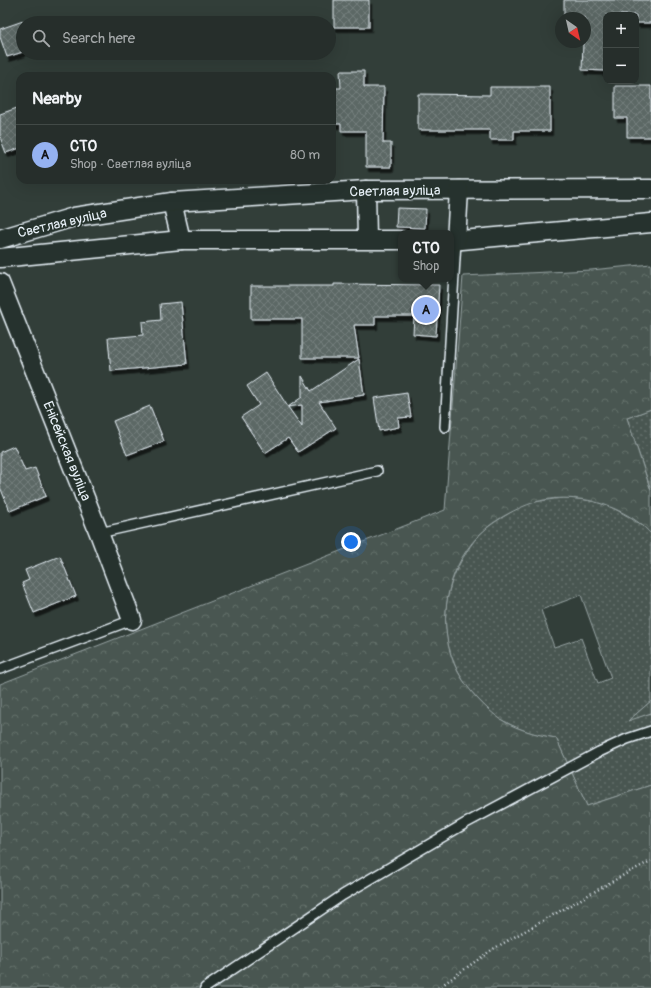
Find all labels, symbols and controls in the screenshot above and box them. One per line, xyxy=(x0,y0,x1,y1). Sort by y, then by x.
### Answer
north arrow xyxy=(555,12,591,48)
map controls xyxy=(603,12,639,84)
button: + xyxy=(603,12,639,48)
search box xyxy=(16,16,336,60)
icon: search xyxy=(30,27,52,49)
text: Search here xyxy=(62,29,135,48)
button: − xyxy=(603,48,639,84)
text: Nearby xyxy=(32,88,81,109)
text: СТО xyxy=(70,137,97,156)
text: A xyxy=(41,147,49,163)
text: 80 m xyxy=(290,147,320,163)
text: Shop · Светлая вуліца xyxy=(70,156,191,172)
street label: Светлая вуліца xyxy=(349,182,441,200)
street label: Светлая вуліца xyxy=(16,204,108,242)
popup xyxy=(398,230,454,282)
text: СТО xyxy=(412,239,440,258)
text: Shop xyxy=(412,258,439,274)
pin: A xyxy=(413,295,439,325)
street label: Енісейская вуліца xyxy=(39,399,95,503)
your location xyxy=(341,532,361,552)

